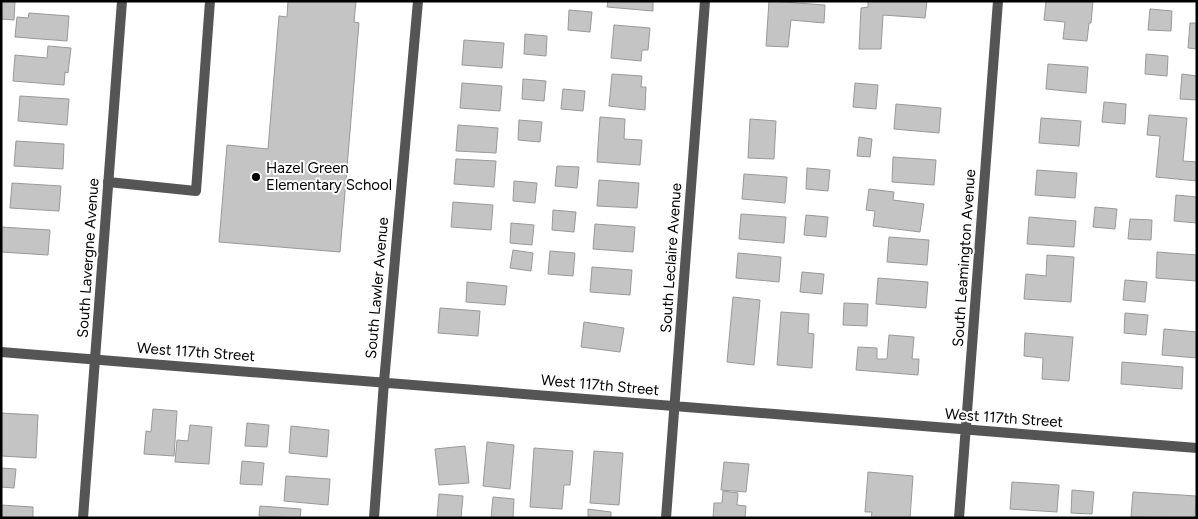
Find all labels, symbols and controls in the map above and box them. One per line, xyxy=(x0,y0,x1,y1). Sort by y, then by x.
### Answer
place label: Hazel Green Elementary School xyxy=(266,159,392,194)
street label: South Leamington Avenue xyxy=(949,168,979,348)
marker: Hazel Green Elementary School xyxy=(250,171,262,183)
street label: South Lavergne Avenue xyxy=(73,178,103,338)
street label: South Leclaire Avenue xyxy=(657,182,685,334)
street label: South Lawler Avenue xyxy=(362,216,392,360)
street label: West 117th Street xyxy=(136,339,256,365)
street label: West 117th Street xyxy=(540,371,660,399)
street label: West 117th Street xyxy=(944,405,1064,431)

